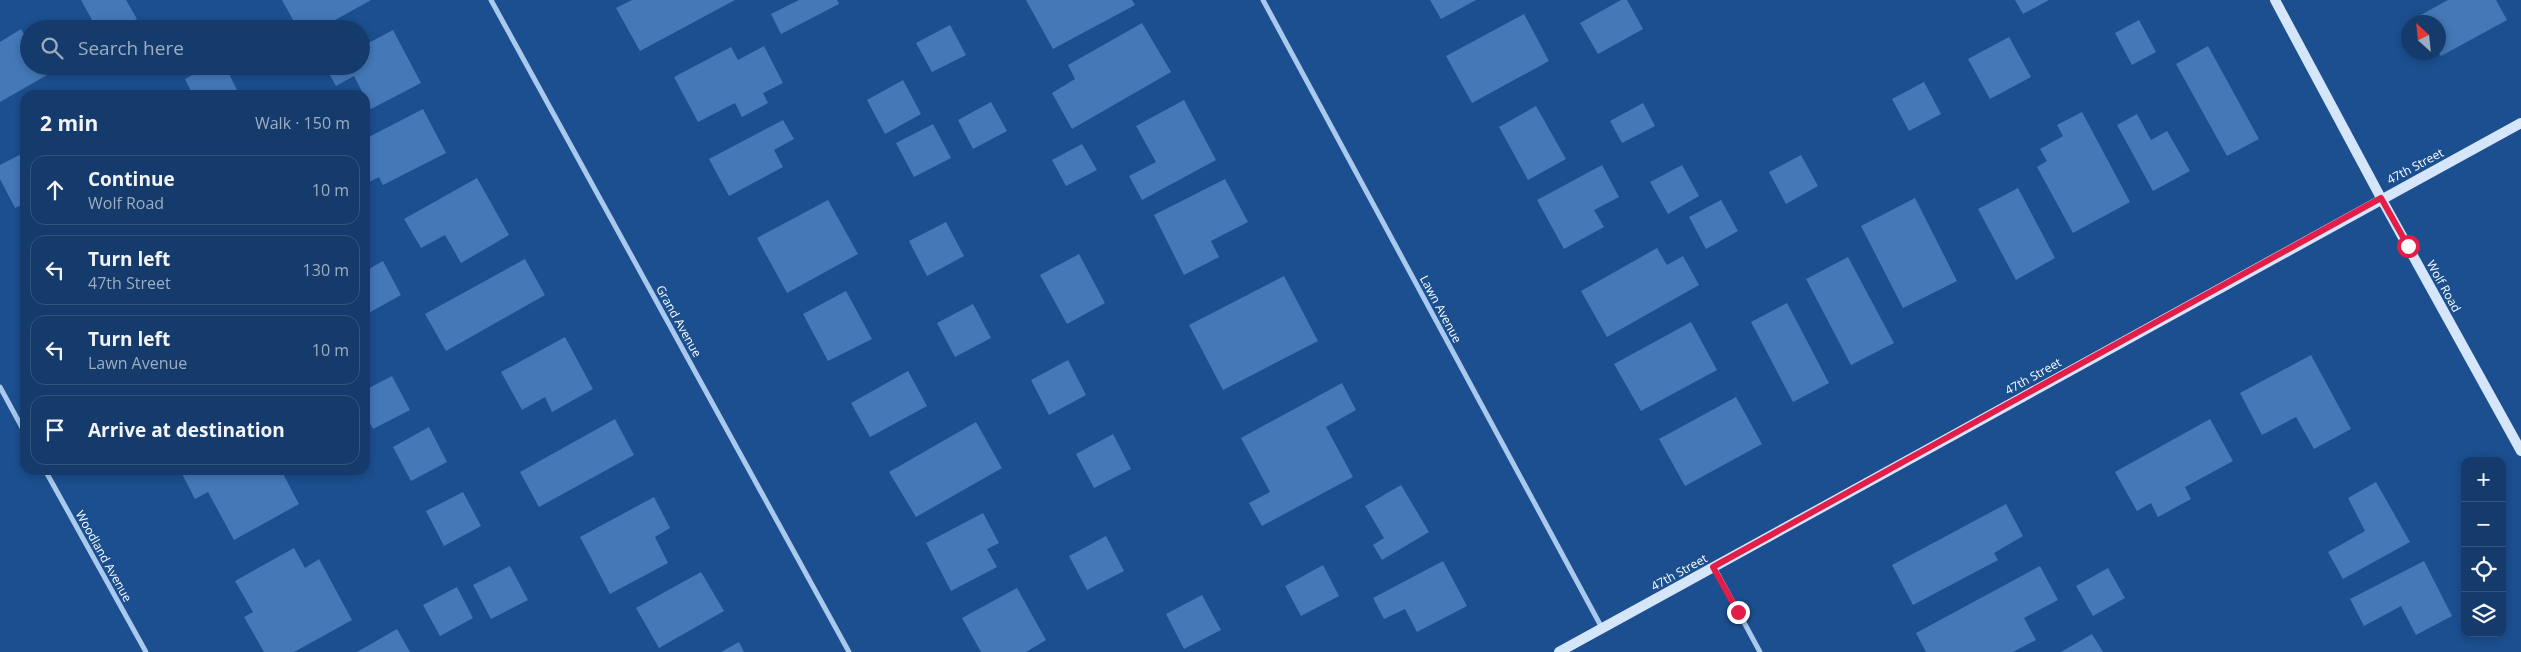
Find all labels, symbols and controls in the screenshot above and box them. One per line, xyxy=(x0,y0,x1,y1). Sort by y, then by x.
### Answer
north arrow xyxy=(2401,15,2446,60)
search box xyxy=(20,20,370,75)
icon: search xyxy=(38,34,66,62)
text: Search here xyxy=(78,35,184,61)
text: 2 min xyxy=(40,109,98,137)
text: Walk · 150 m xyxy=(255,112,350,134)
street label: 47th Street xyxy=(2384,144,2446,188)
text: Continue xyxy=(88,166,175,192)
icon: ahead xyxy=(41,176,69,204)
text: 10 m xyxy=(312,179,349,201)
text: Wolf Road xyxy=(88,192,164,214)
route start xyxy=(2397,235,2420,258)
text: Turn left xyxy=(88,246,170,272)
icon: left xyxy=(41,256,69,284)
street label: Wolf Road xyxy=(2423,257,2465,315)
text: 130 m xyxy=(303,259,349,281)
text: 47th Street xyxy=(88,272,171,294)
street label: Lawn Avenue xyxy=(1416,272,1466,346)
street label: Grand Avenue xyxy=(652,282,706,360)
text: Turn left xyxy=(88,326,170,352)
icon: left xyxy=(41,336,69,364)
text: 10 m xyxy=(312,339,349,361)
text: Lawn Avenue xyxy=(88,352,187,374)
street label: 47th Street xyxy=(2002,354,2064,398)
icon: arrive xyxy=(41,416,69,444)
text: Arrive at destination xyxy=(88,417,285,443)
map controls xyxy=(2461,457,2506,637)
button: + xyxy=(2461,457,2506,502)
button: − xyxy=(2461,502,2506,547)
street label: Woodland Avenue xyxy=(72,507,136,605)
button: locate xyxy=(2461,547,2506,592)
street label: 47th Street xyxy=(1648,550,1710,594)
button: layers xyxy=(2461,592,2506,637)
route end xyxy=(1727,601,1750,624)

